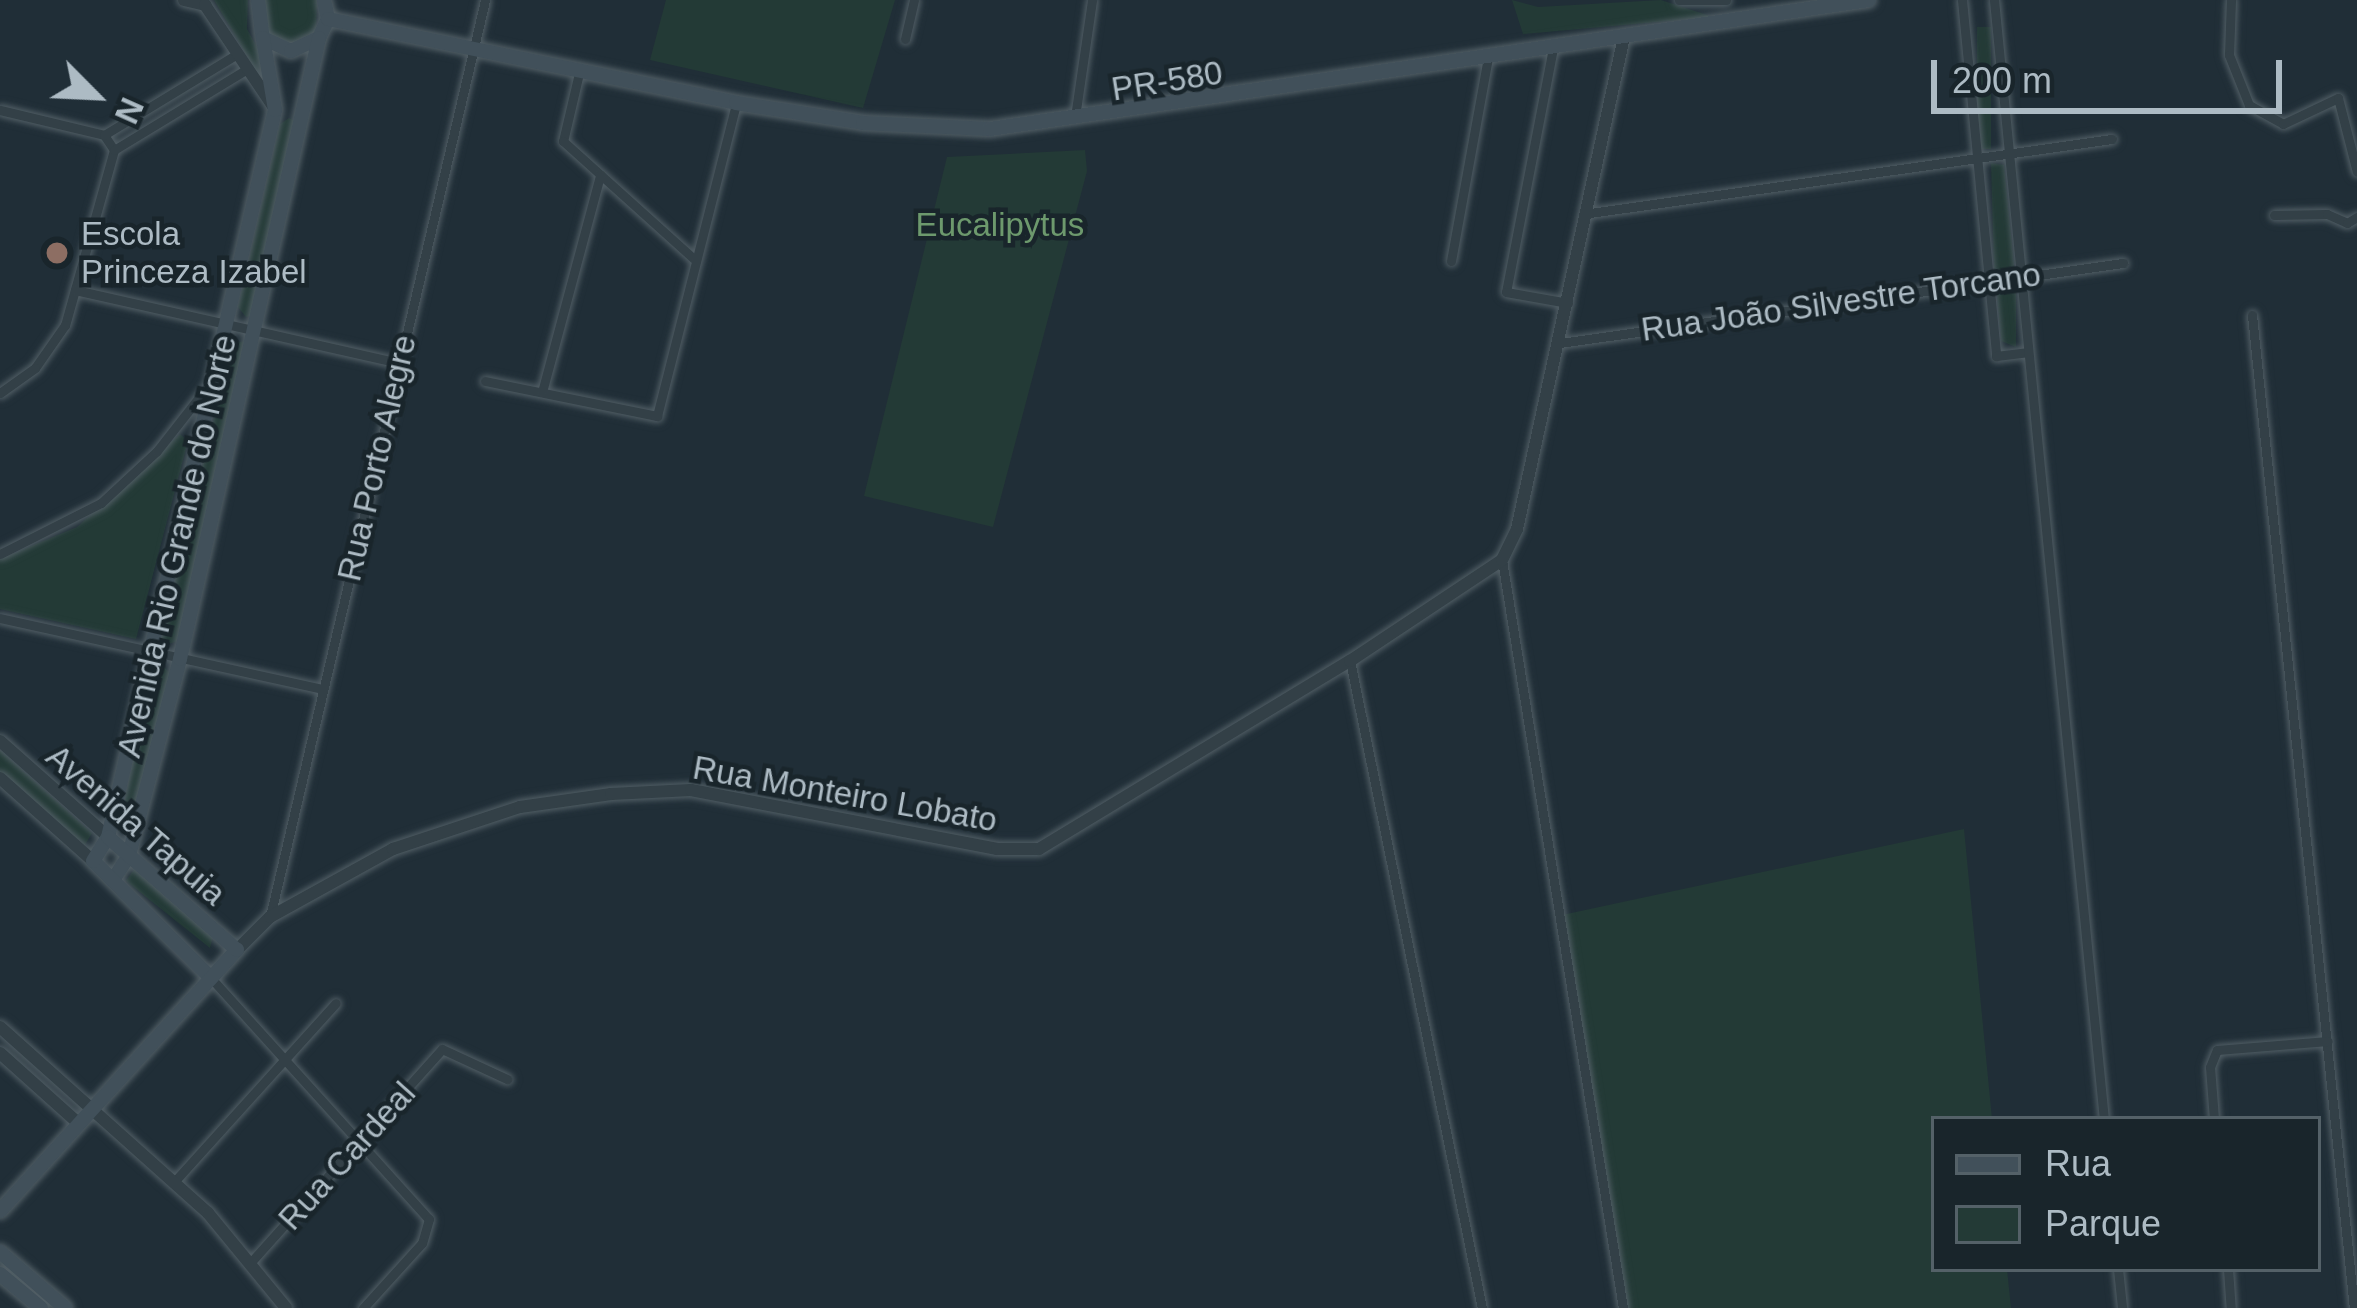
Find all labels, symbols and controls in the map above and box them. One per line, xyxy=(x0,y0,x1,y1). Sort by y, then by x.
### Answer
north arrow xyxy=(36,36,156,156)
scale bar xyxy=(1937,36,2288,110)
street label: PR-580 xyxy=(1109,53,1225,109)
text: 200 m xyxy=(1952,60,2052,101)
text: N xyxy=(108,92,151,129)
park label: Eucalipytus xyxy=(916,205,1084,245)
place label: Escola Princeza Izabel xyxy=(81,214,307,292)
marker: Escola Princeza Izabel xyxy=(44,240,70,266)
street label: Rua João Silvestre Torcano xyxy=(1638,254,2044,350)
street label: Rua Porto Alegre xyxy=(329,330,425,586)
street label: Avenida Rio Grande do Norte xyxy=(109,331,245,761)
street label: Avenida Tapuia xyxy=(38,736,234,914)
street label: Rua Monteiro Lobato xyxy=(690,748,1000,840)
street label: Rua Cardeal xyxy=(270,1074,424,1238)
legend xyxy=(1931,1116,2321,1272)
text: Rua xyxy=(2045,1143,2111,1184)
text: Parque xyxy=(2045,1203,2161,1244)

